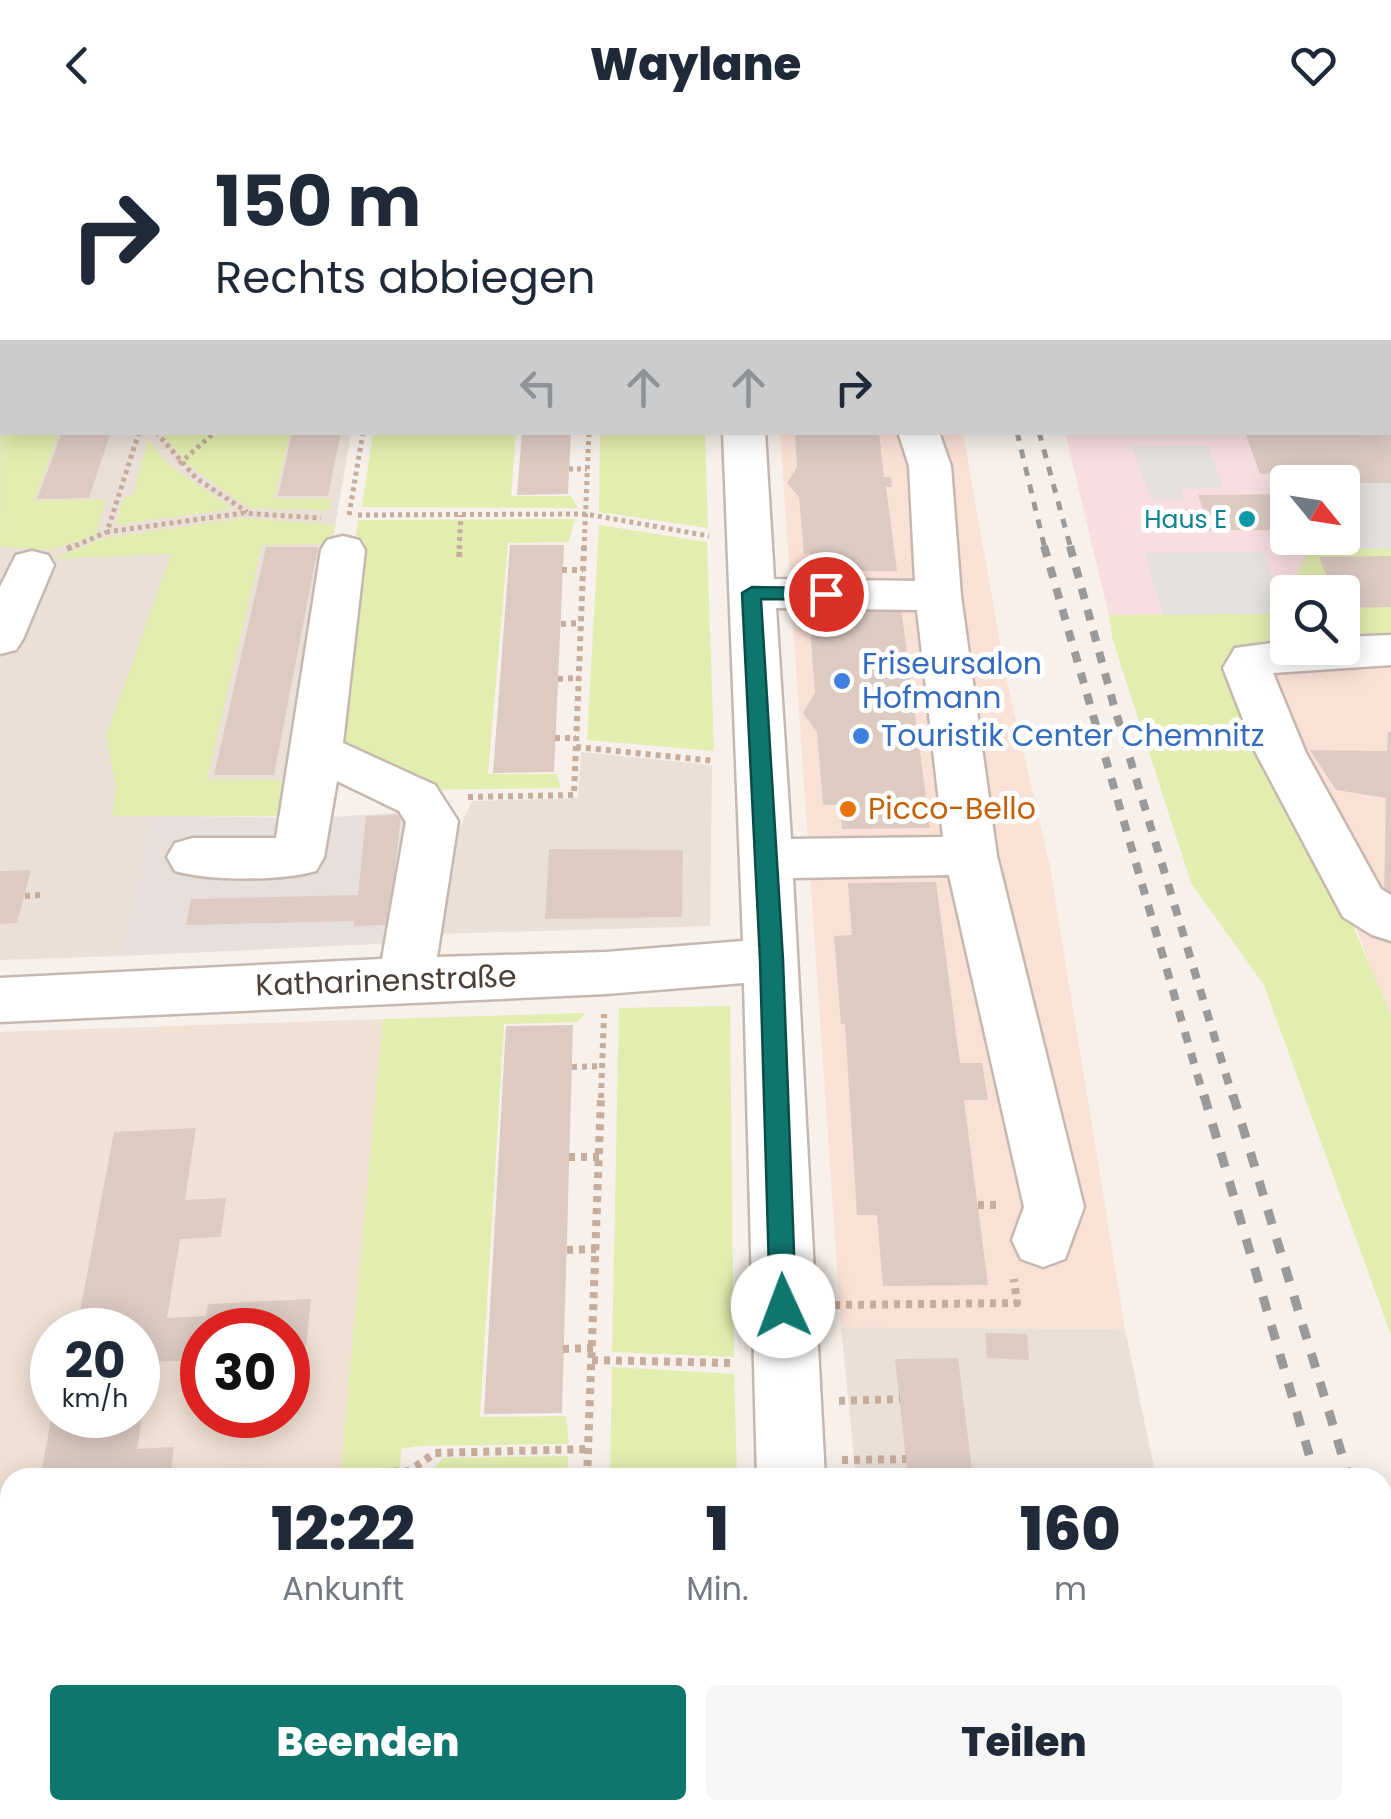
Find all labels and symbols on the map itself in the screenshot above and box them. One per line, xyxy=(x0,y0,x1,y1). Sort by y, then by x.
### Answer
north arrow xyxy=(1270,465,1360,555)
place label: Haus E xyxy=(1144,502,1227,537)
marker: Haus E xyxy=(1236,508,1258,530)
pin xyxy=(784,552,869,637)
place label: Friseursalon Hofmann xyxy=(862,642,1042,719)
marker: Friseursalon Hofmann xyxy=(831,670,853,692)
place label: Touristik Center Chemnitz xyxy=(881,714,1264,757)
marker: Touristik Center Chemnitz xyxy=(850,725,872,747)
place label: Picco-Bello xyxy=(868,787,1036,830)
marker: Picco-Bello xyxy=(837,798,859,820)
street label: Katharinenstraße xyxy=(255,954,517,1007)
position arrow xyxy=(731,1254,835,1358)
speed limit sign: 30 xyxy=(180,1308,310,1438)

